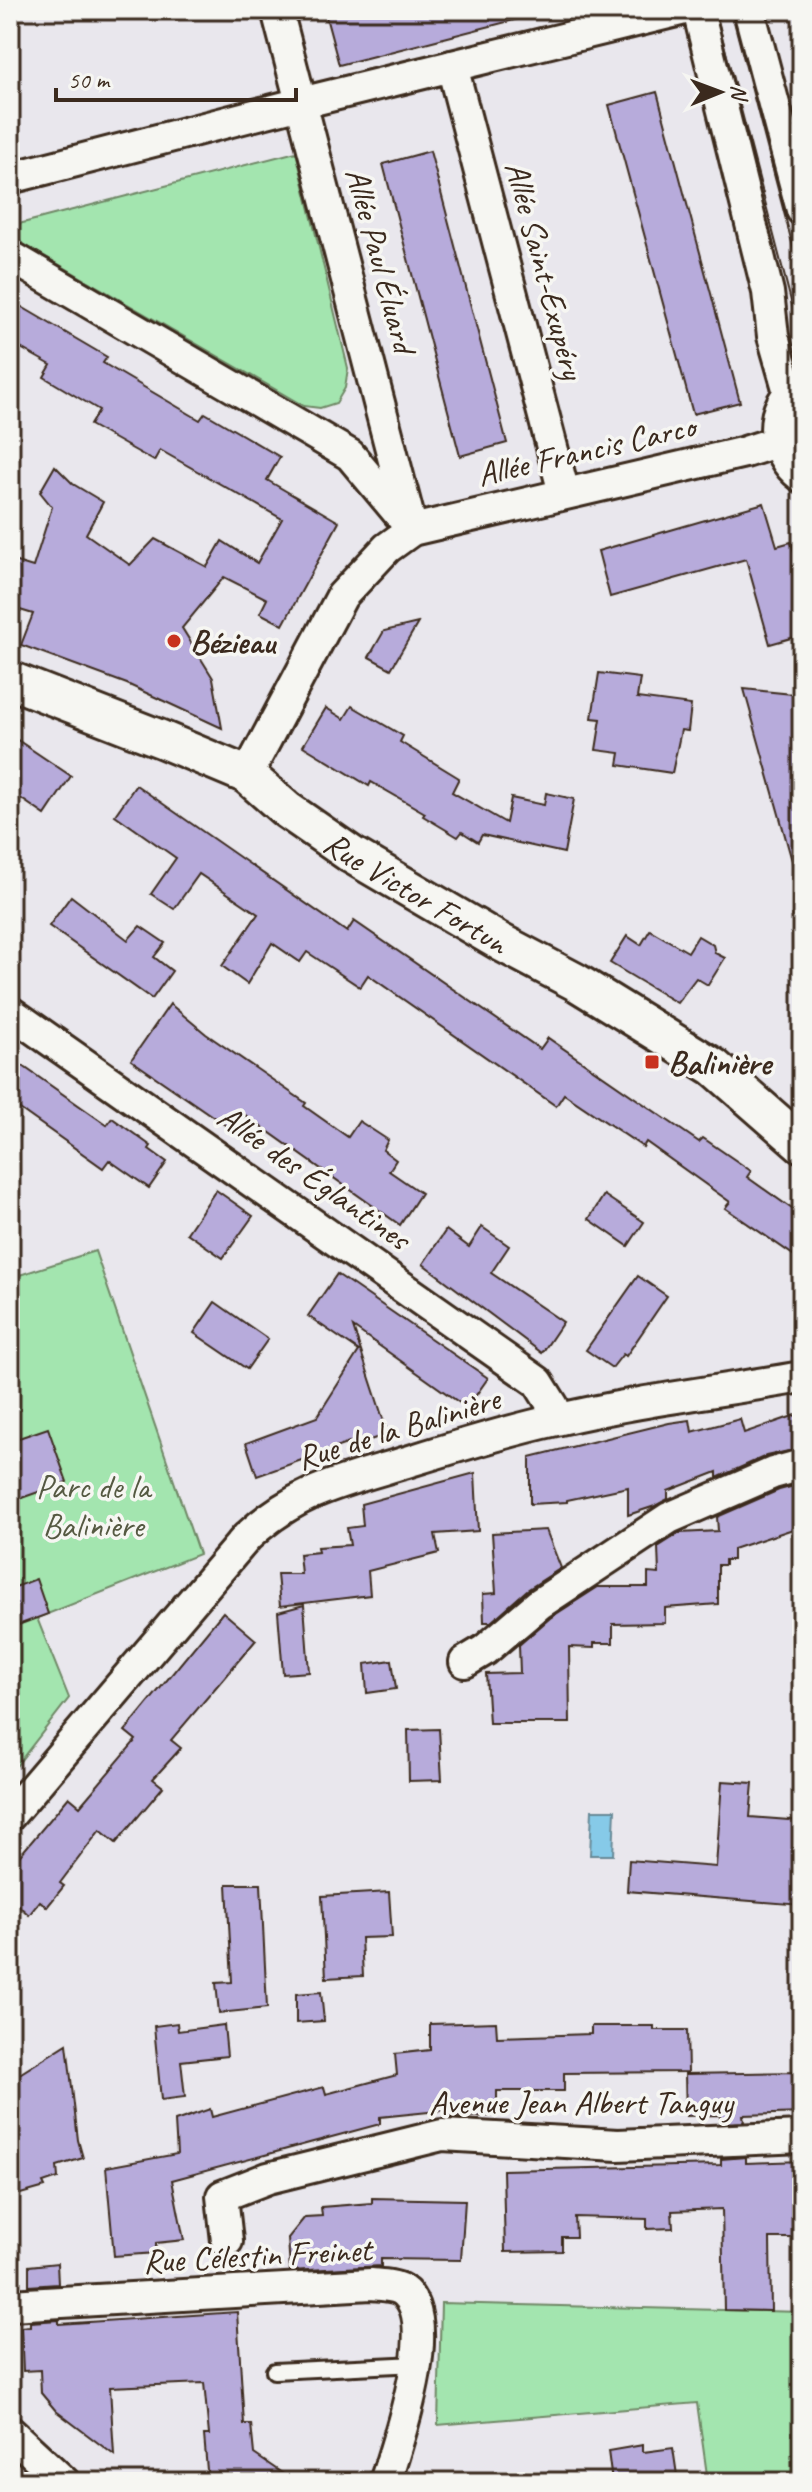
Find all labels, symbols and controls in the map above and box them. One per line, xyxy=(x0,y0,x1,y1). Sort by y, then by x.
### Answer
scale bar xyxy=(56,52,296,102)
north arrow xyxy=(680,52,760,132)
text: 50 m xyxy=(68,65,111,95)
text: N xyxy=(725,85,753,102)
street label: Allée Saint-Exupéry xyxy=(495,157,595,386)
street label: Allée Paul Éluard xyxy=(336,163,427,361)
street label: Allée Francis Carco xyxy=(473,403,703,496)
place label: Bézieau xyxy=(190,620,277,663)
marker: Bézieau xyxy=(165,632,183,650)
street label: Rue Victor Fortun xyxy=(316,821,517,964)
place label: Balinière xyxy=(668,1041,774,1084)
marker: Balinière xyxy=(643,1053,661,1071)
street label: Allée des Églantines xyxy=(209,1095,421,1261)
street label: Rue de la Balinière xyxy=(291,1376,508,1479)
park label: Parc de la Balinière xyxy=(36,1465,153,1547)
street label: Avenue Jean Albert Tanguy xyxy=(429,2081,735,2124)
street label: Rue Célestin Freinet xyxy=(142,2227,376,2282)

